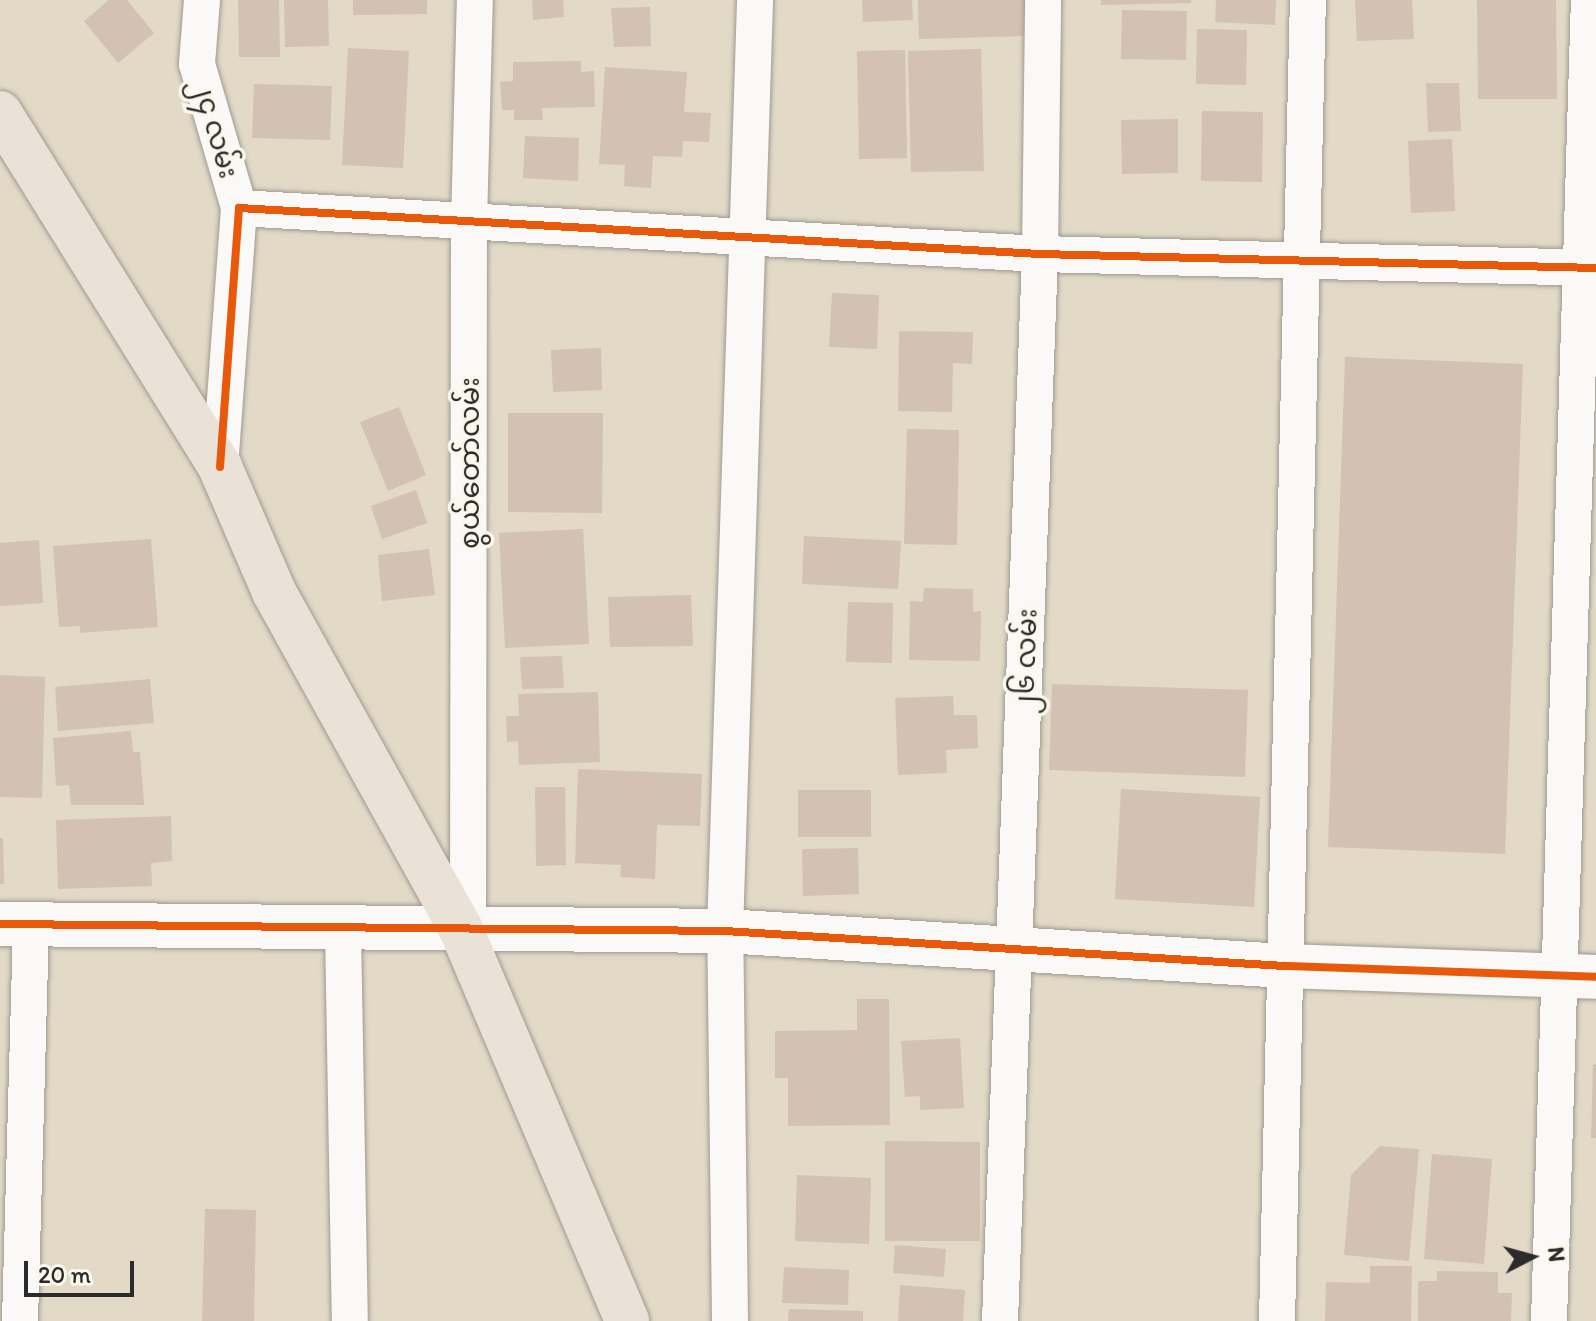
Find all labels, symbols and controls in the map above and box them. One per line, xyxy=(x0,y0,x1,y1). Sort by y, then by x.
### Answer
street label: ၂၄ လမ်း xyxy=(186,74,246,182)
street label: စွယ်တော်လမ်း xyxy=(452,377,486,549)
street label: ၂၆ လမ်း xyxy=(1006,608,1044,714)
north arrow xyxy=(1492,1217,1572,1297)
scale bar xyxy=(28,1245,138,1295)
text: N xyxy=(1542,1246,1571,1263)
text: 20 m xyxy=(38,1260,91,1289)

